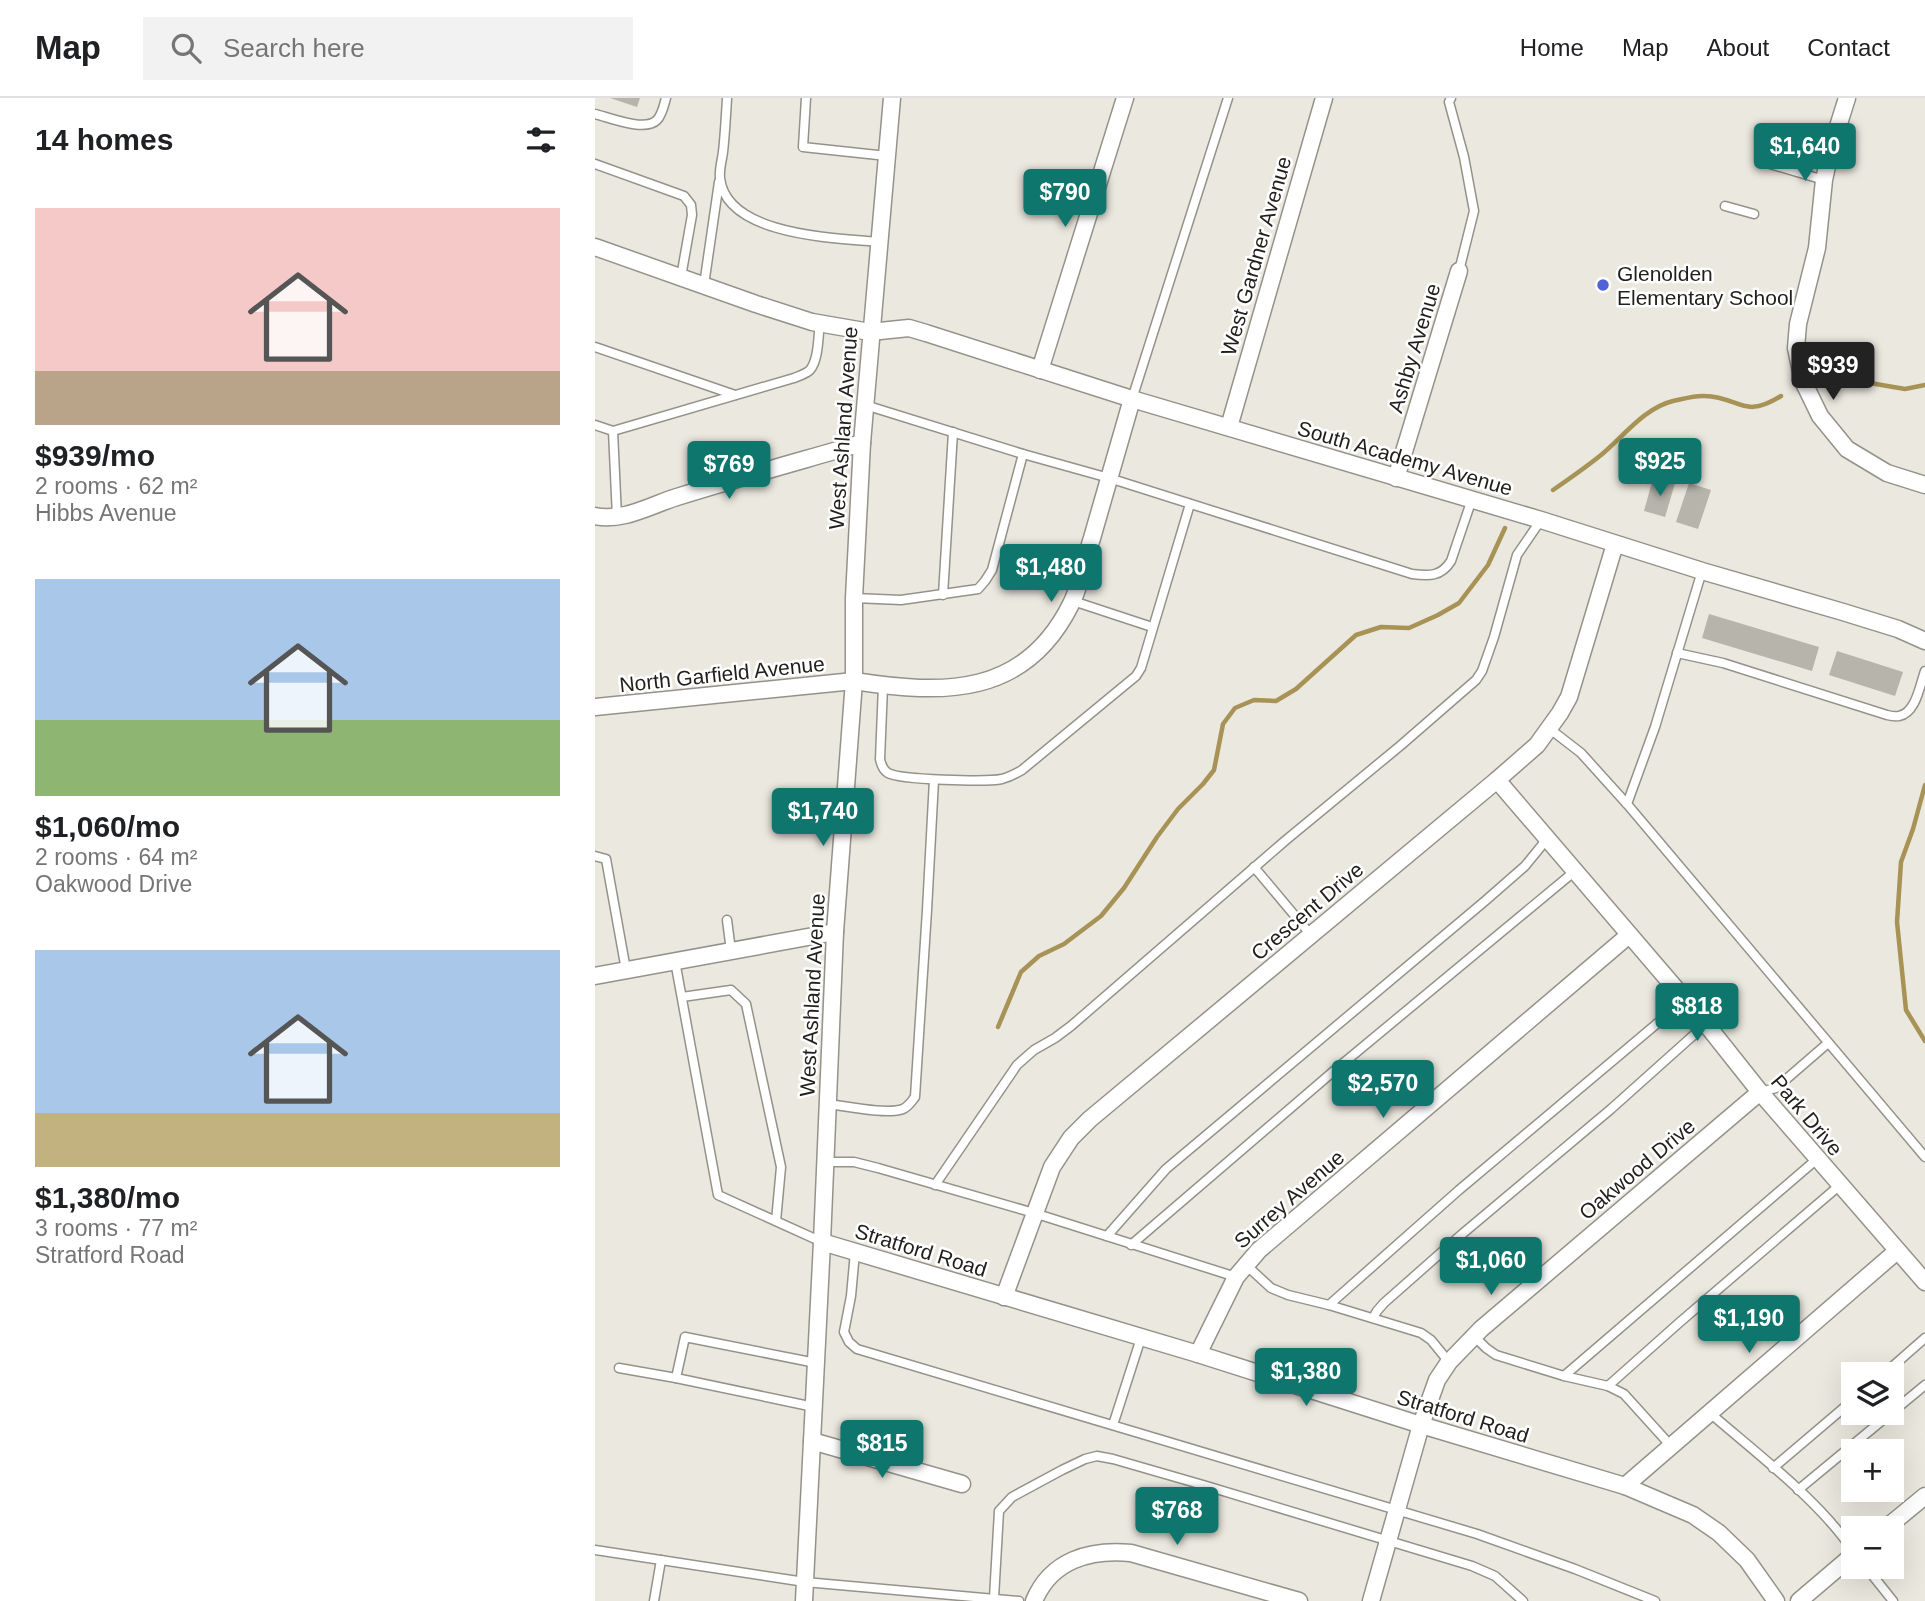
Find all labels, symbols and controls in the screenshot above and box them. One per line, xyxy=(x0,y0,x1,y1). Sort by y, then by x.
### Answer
search box xyxy=(143,17,633,80)
text: Map xyxy=(35,29,101,66)
icon: search xyxy=(167,29,205,67)
text: Search here xyxy=(223,33,365,63)
text: Home xyxy=(1520,34,1584,61)
text: Map xyxy=(1622,34,1669,61)
text: About xyxy=(1707,34,1769,61)
text: Contact xyxy=(1807,34,1890,61)
icon: filters xyxy=(522,121,560,159)
text: 14 homes xyxy=(35,123,173,156)
pin: $1,640 xyxy=(1748,123,1862,183)
text: $1,640 xyxy=(1770,133,1840,159)
street label: West Gardner Avenue xyxy=(1217,154,1295,358)
pin: $790 xyxy=(1024,170,1106,229)
text: $790 xyxy=(1039,179,1091,205)
icon: home xyxy=(235,254,361,380)
place label: Glenolden Elementary School xyxy=(1617,262,1793,309)
marker: Glenolden Elementary School xyxy=(1595,277,1611,293)
street label: Ashby Avenue xyxy=(1383,281,1445,415)
street label: West Ashland Avenue xyxy=(824,326,862,530)
pin: $939 xyxy=(1792,342,1874,402)
text: $939 xyxy=(1807,352,1859,378)
street label: South Academy Avenue xyxy=(1295,416,1515,500)
pin: $925 xyxy=(1619,438,1701,498)
text: $939/mo xyxy=(35,439,155,472)
pin: $769 xyxy=(688,442,770,501)
text: $925 xyxy=(1634,448,1686,474)
text: $769 xyxy=(703,451,755,477)
text: 2 rooms · 62 m² xyxy=(35,473,197,499)
text: Hibbs Avenue xyxy=(35,500,177,526)
pin: $1,480 xyxy=(994,545,1108,604)
text: $1,480 xyxy=(1016,554,1086,580)
icon: home xyxy=(235,625,361,751)
street label: North Garfield Avenue xyxy=(618,652,826,696)
pin: $1,740 xyxy=(766,788,880,848)
text: $1,740 xyxy=(788,798,858,824)
text: $1,060/mo xyxy=(35,810,180,843)
text: 2 rooms · 64 m² xyxy=(35,844,197,870)
street label: Crescent Drive xyxy=(1246,858,1368,964)
text: Oakwood Drive xyxy=(35,871,192,897)
street label: West Ashland Avenue xyxy=(795,893,829,1097)
pin: $818 xyxy=(1656,984,1738,1043)
text: $818 xyxy=(1671,993,1723,1019)
icon: home xyxy=(235,996,361,1122)
pin: $2,570 xyxy=(1326,1060,1440,1120)
text: $2,570 xyxy=(1348,1070,1418,1096)
street label: Park Drive xyxy=(1767,1070,1847,1160)
street label: Oakwood Drive xyxy=(1575,1114,1699,1224)
street label: Surrey Avenue xyxy=(1230,1145,1348,1253)
text: $1,380/mo xyxy=(35,1181,180,1214)
text: 3 rooms · 77 m² xyxy=(35,1215,197,1241)
street label: Stratford Road xyxy=(852,1219,990,1281)
pin: $1,060 xyxy=(1434,1238,1548,1297)
text: Stratford Road xyxy=(35,1242,185,1268)
text: $1,060 xyxy=(1456,1247,1526,1273)
pin: $1,190 xyxy=(1692,1296,1806,1355)
text: $1,190 xyxy=(1714,1305,1784,1331)
pin: $1,380 xyxy=(1249,1348,1363,1408)
text: $1,380 xyxy=(1271,1358,1341,1384)
map controls xyxy=(1841,1362,1904,1579)
button: layers xyxy=(1841,1362,1904,1425)
street label: Stratford Road xyxy=(1394,1385,1532,1447)
pin: $815 xyxy=(841,1420,923,1480)
text: $815 xyxy=(856,1430,908,1456)
button: + xyxy=(1841,1439,1904,1502)
pin: $768 xyxy=(1136,1488,1218,1547)
text: $768 xyxy=(1151,1497,1203,1523)
button: − xyxy=(1841,1516,1904,1579)

